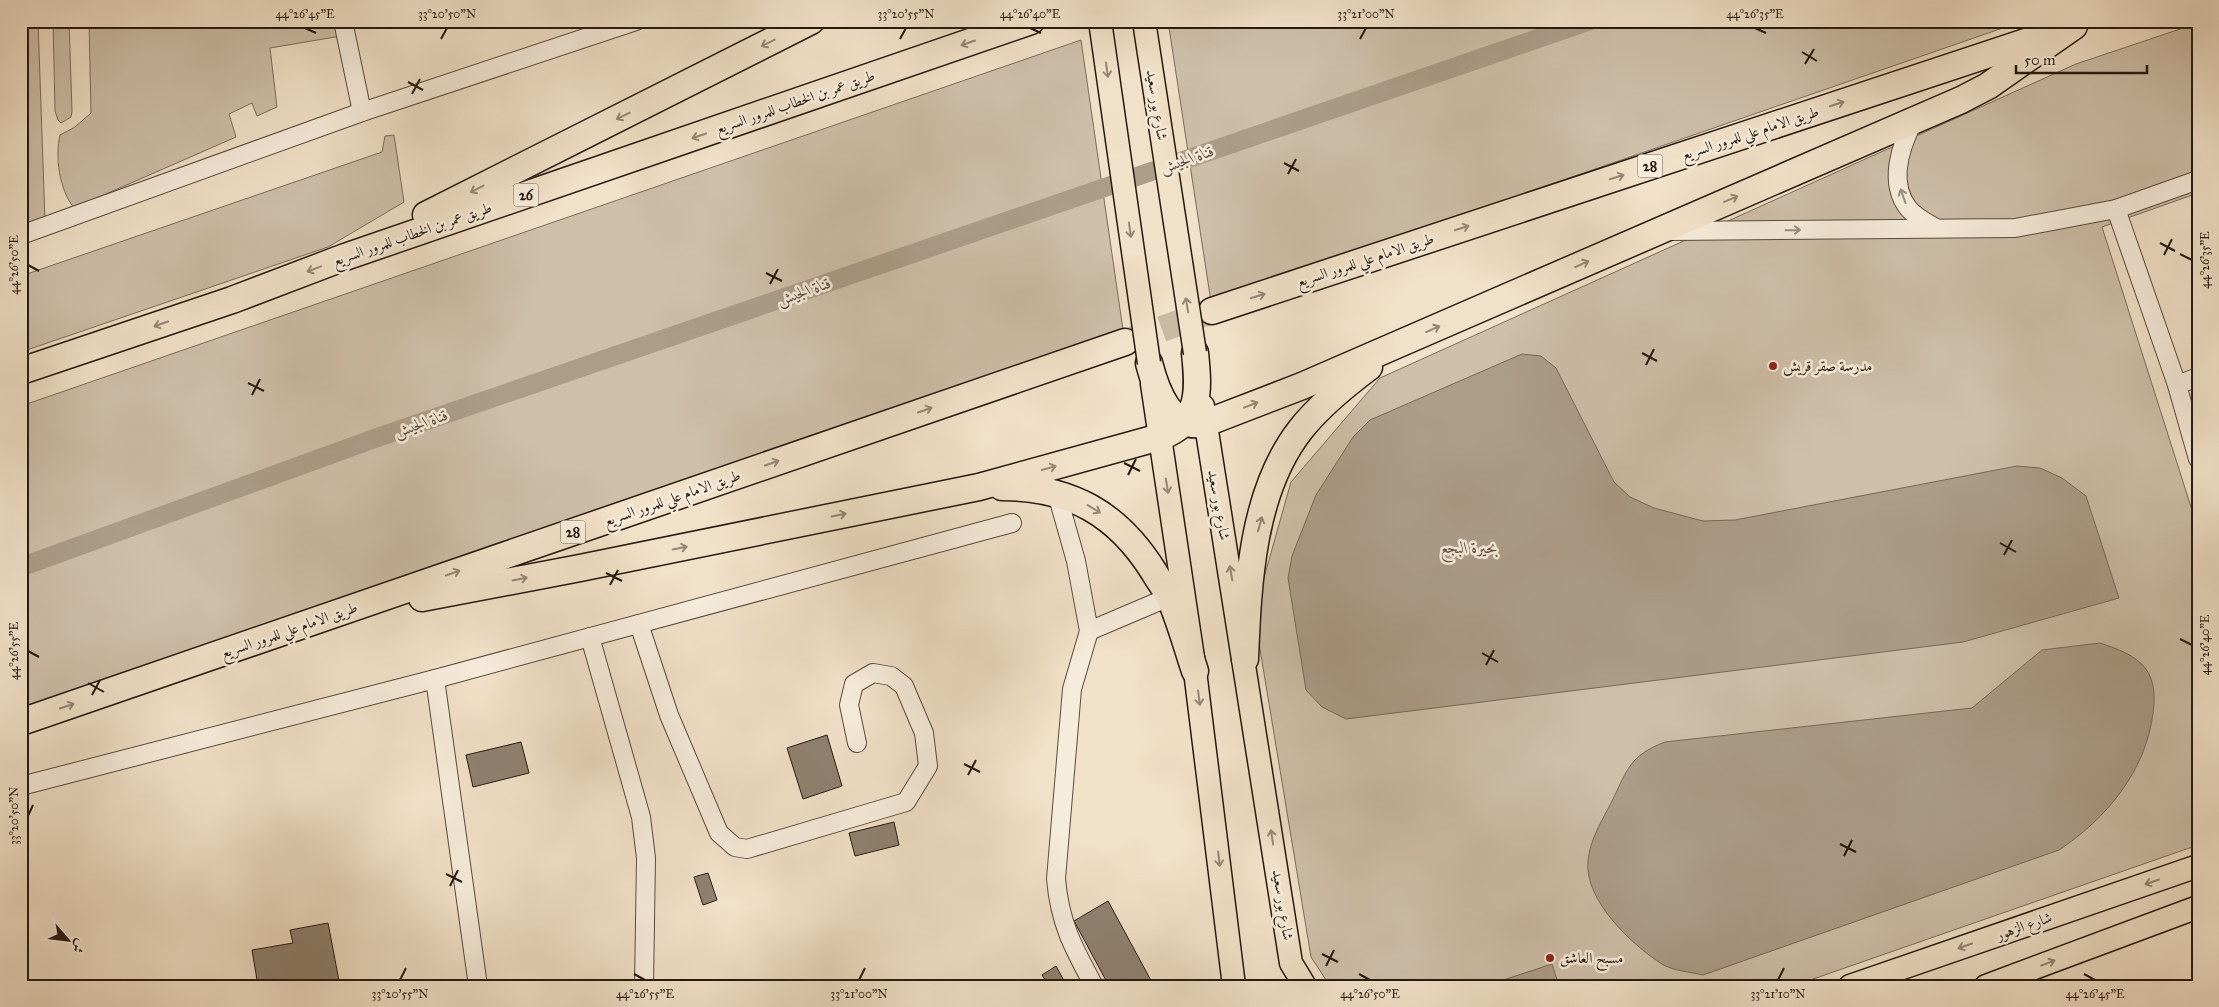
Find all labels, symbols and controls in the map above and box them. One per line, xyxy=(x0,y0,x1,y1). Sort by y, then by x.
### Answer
text: 44°26'45"E xyxy=(275,7,335,21)
text: 33°20'50"N xyxy=(418,7,476,21)
text: 33°20'55"N xyxy=(878,7,934,21)
text: 44°26'40"E xyxy=(1000,7,1061,21)
text: 33°21'00"N xyxy=(1337,7,1395,21)
text: 44°26'35"E xyxy=(1726,7,1784,21)
one-way arrow xyxy=(761,39,776,48)
one-way arrow xyxy=(961,39,977,48)
scale bar xyxy=(2016,42,2148,74)
text: 50 m xyxy=(2024,51,2056,69)
one-way arrow xyxy=(1102,61,1112,77)
street label: طريق عمر بن الخطاب للمرور السريع xyxy=(713,66,879,143)
street label: شارع بور سعيد xyxy=(1139,68,1171,142)
one-way arrow xyxy=(1829,99,1845,109)
street label: طريق الامام علي للمرور السريع xyxy=(1679,102,1823,169)
one-way arrow xyxy=(616,112,631,121)
one-way arrow xyxy=(691,131,707,141)
water label: قناة الجيش xyxy=(1157,141,1217,179)
road number: 28 xyxy=(1638,154,1662,178)
one-way arrow xyxy=(1608,172,1624,182)
one-way arrow xyxy=(470,184,485,194)
road number: 26 xyxy=(514,184,538,206)
one-way arrow xyxy=(1898,189,1907,204)
one-way arrow xyxy=(1723,194,1738,203)
street label: طريق عمر بن الخطاب للمرور السريع xyxy=(330,198,496,275)
one-way arrow xyxy=(1125,222,1135,238)
one-way arrow xyxy=(1454,223,1470,233)
one-way arrow xyxy=(1784,225,1801,235)
street label: طريق الامام علي للمرور السريع xyxy=(1294,229,1438,296)
text: 44°26'35"E xyxy=(2198,231,2212,289)
text: 44°26'50"E xyxy=(7,235,21,295)
one-way arrow xyxy=(1574,258,1589,268)
one-way arrow xyxy=(307,265,322,274)
water label: قناة الجيش xyxy=(774,273,834,311)
one-way arrow xyxy=(1250,291,1265,300)
one-way arrow xyxy=(1182,297,1192,313)
one-way arrow xyxy=(154,320,169,329)
one-way arrow xyxy=(1425,324,1440,334)
place label: مدرسة صقر قريش xyxy=(1783,357,1872,376)
marker: مدرسة صقر قريش xyxy=(1767,360,1779,372)
one-way arrow xyxy=(1243,400,1258,410)
water label: قناة الجيش xyxy=(391,405,451,443)
one-way arrow xyxy=(917,405,933,415)
one-way arrow xyxy=(763,458,779,467)
one-way arrow xyxy=(1040,463,1056,472)
street label: طريق الامام علي للمرور السريع xyxy=(601,466,745,535)
street label: شارع بور سعيد xyxy=(1200,468,1234,542)
one-way arrow xyxy=(1163,477,1173,493)
one-way arrow xyxy=(1086,504,1100,514)
one-way arrow xyxy=(831,510,847,519)
one-way arrow xyxy=(1256,516,1265,532)
road number: 28 xyxy=(560,520,586,544)
water label: بحيرة البجع xyxy=(1440,538,1498,563)
one-way arrow xyxy=(671,543,687,552)
one-way arrow xyxy=(1225,565,1235,581)
one-way arrow xyxy=(444,568,460,577)
one-way arrow xyxy=(512,574,528,584)
street label: طريق الامام علي للمرور السريع xyxy=(218,598,362,667)
text: 44°26'40"E xyxy=(2198,614,2212,675)
text: 44°26'55"E xyxy=(7,622,21,680)
one-way arrow xyxy=(1194,690,1204,706)
one-way arrow xyxy=(59,701,75,710)
text: 33°20'50"N xyxy=(7,787,21,845)
one-way arrow xyxy=(1267,830,1277,846)
one-way arrow xyxy=(1214,851,1224,867)
street label: شارع بور سعيد xyxy=(1265,868,1297,942)
one-way arrow xyxy=(2144,877,2160,887)
street label: شارع الزهور xyxy=(1992,908,2056,948)
north arrow xyxy=(42,914,92,964)
text: ش xyxy=(68,936,90,956)
one-way arrow xyxy=(1958,942,1973,951)
place label: مسبح العاشق xyxy=(1560,949,1623,972)
marker: مسبح العاشق xyxy=(1544,952,1556,964)
one-way arrow xyxy=(2040,957,2055,967)
text: 33°20'55"N xyxy=(372,987,428,1001)
text: 44°26'55"E xyxy=(616,987,674,1001)
text: 33°21'00"N xyxy=(830,987,888,1001)
text: 44°26'50"E xyxy=(1340,987,1400,1001)
text: 33°21'10"N xyxy=(1750,987,1806,1001)
text: 44°26'45"E xyxy=(2065,987,2125,1001)

